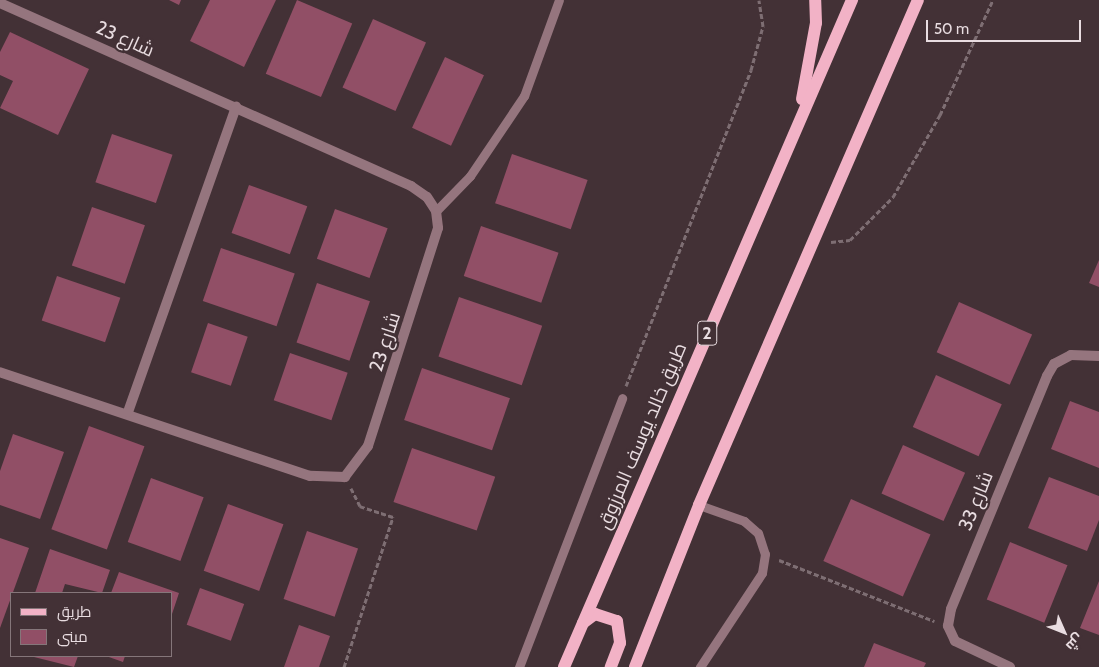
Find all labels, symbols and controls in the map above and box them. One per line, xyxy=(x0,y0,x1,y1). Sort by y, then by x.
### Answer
scale bar xyxy=(929,10,1084,42)
street label: شارع 23 xyxy=(92,16,158,62)
text: 50 m xyxy=(934,20,969,38)
street label: شارع 23 xyxy=(365,309,405,375)
road number: 2 xyxy=(697,317,717,348)
street label: طريق خالد يوسف المرزوق xyxy=(592,339,692,533)
street label: شارع 33 xyxy=(954,468,998,534)
legend xyxy=(10,592,172,657)
text: طريق xyxy=(57,603,91,621)
north arrow xyxy=(1039,607,1089,657)
text: مبنى xyxy=(57,628,88,646)
text: ش xyxy=(1062,630,1088,655)

